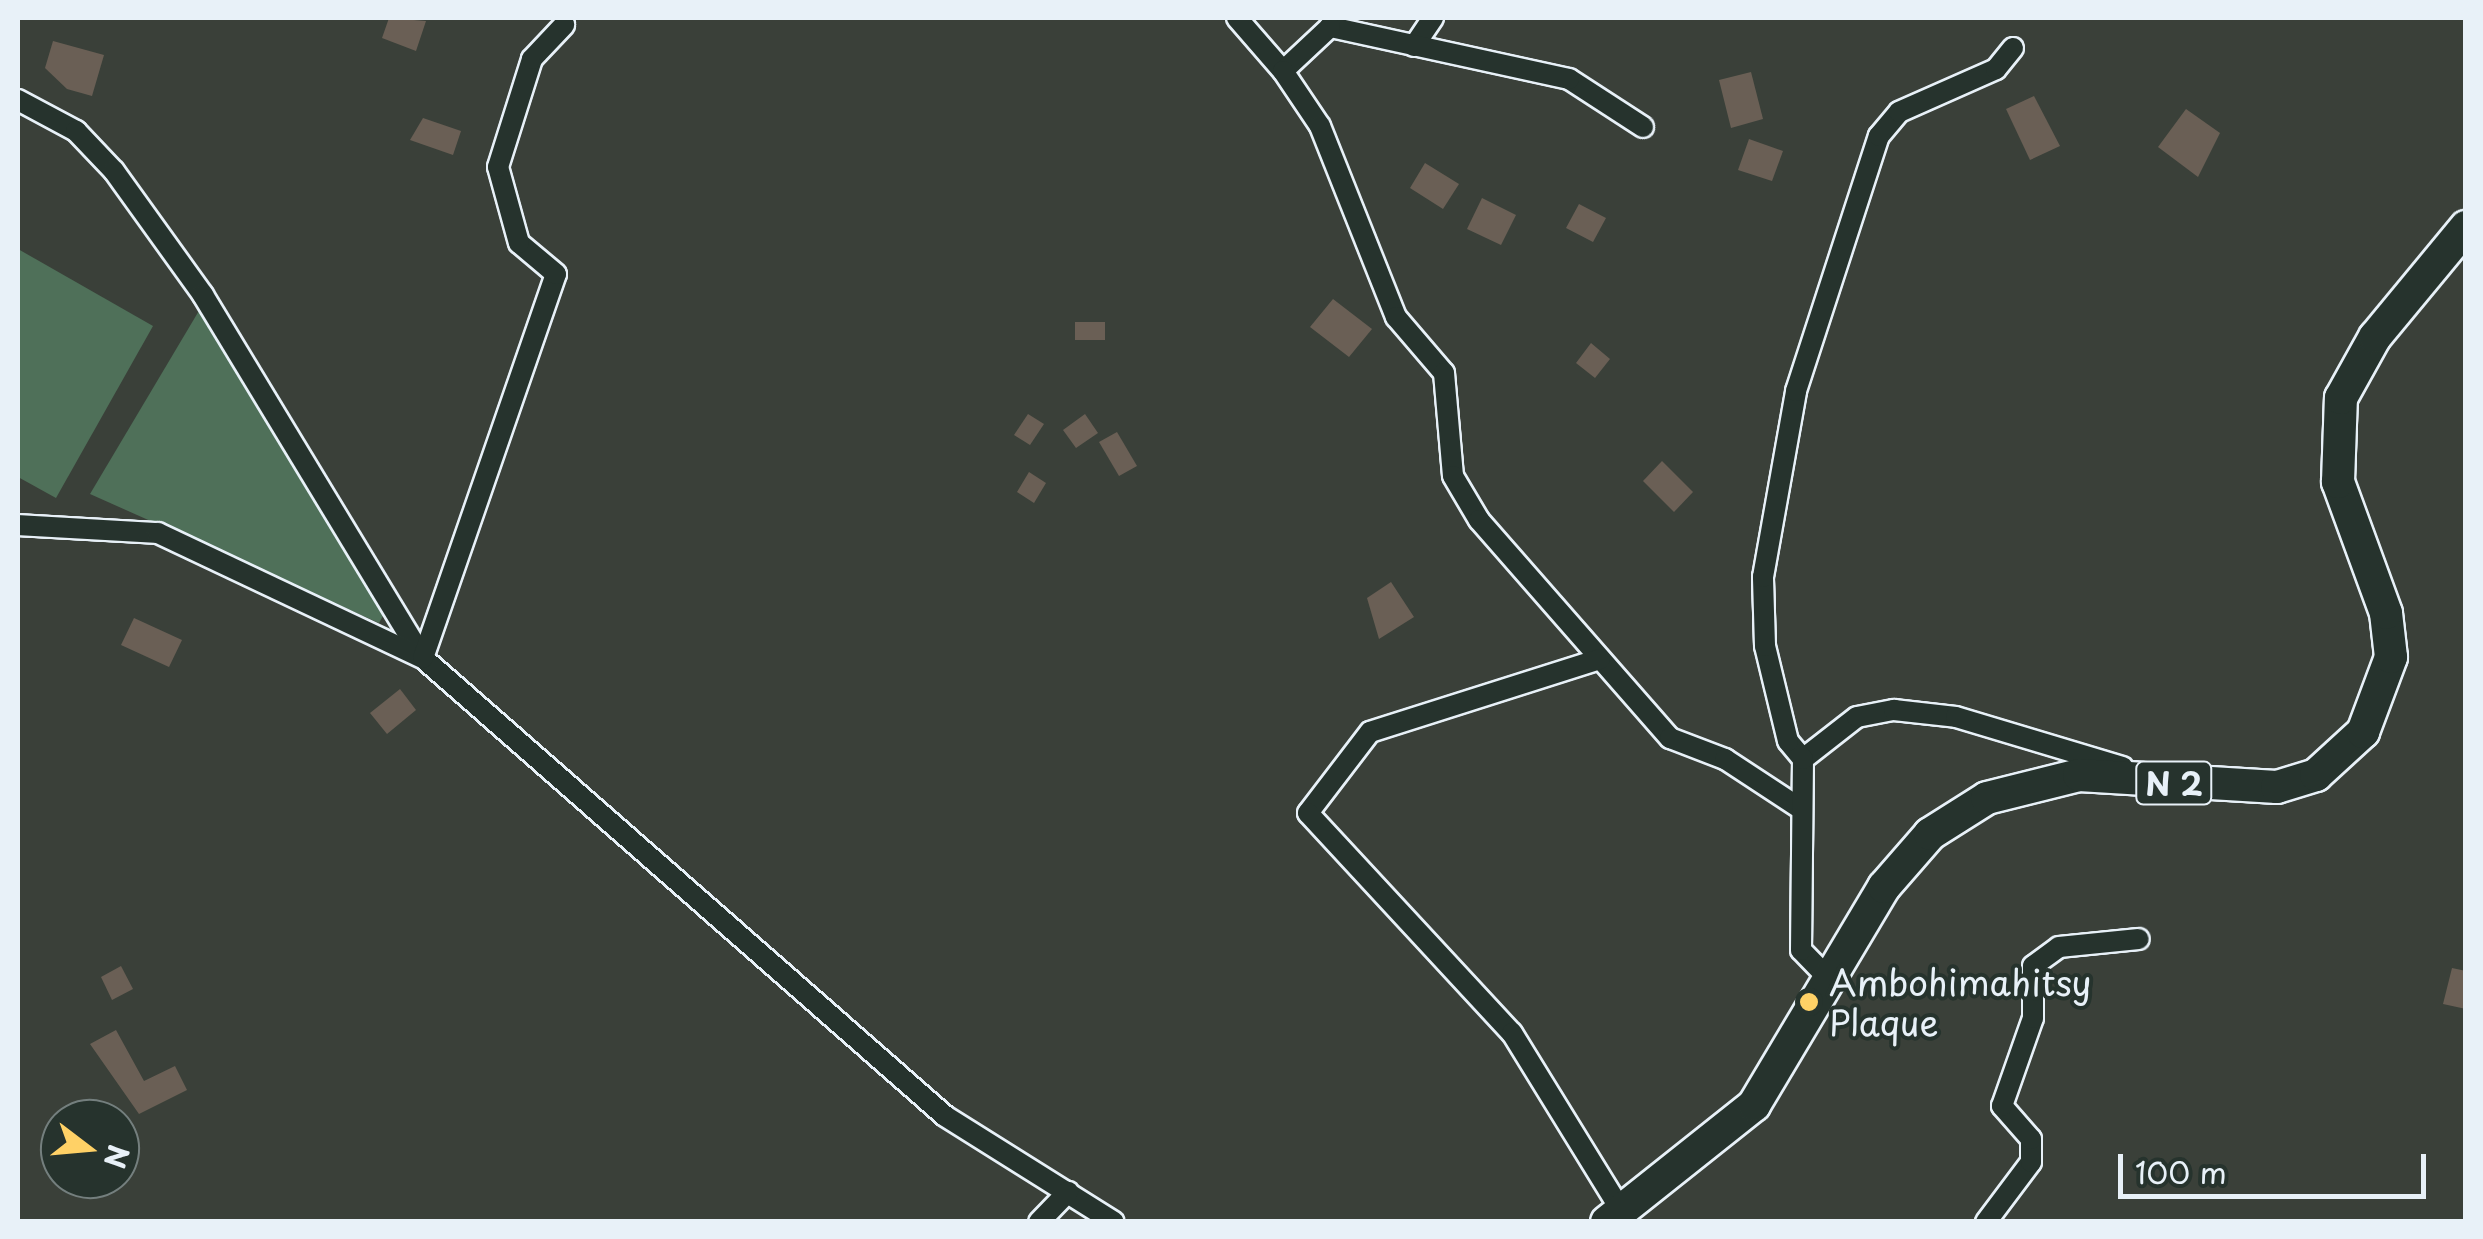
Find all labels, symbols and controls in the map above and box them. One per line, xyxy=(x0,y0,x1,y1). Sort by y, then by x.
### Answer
road number: N 2 xyxy=(2134,756,2214,810)
place label: Ambohimahitsy Plaque xyxy=(1829,961,2092,1043)
marker: Ambohimahitsy Plaque xyxy=(1798,991,1820,1013)
north arrow xyxy=(40,1099,140,1199)
scale bar xyxy=(2123,1134,2430,1196)
text: N xyxy=(94,1140,141,1173)
text: 100 m xyxy=(2135,1149,2227,1194)

